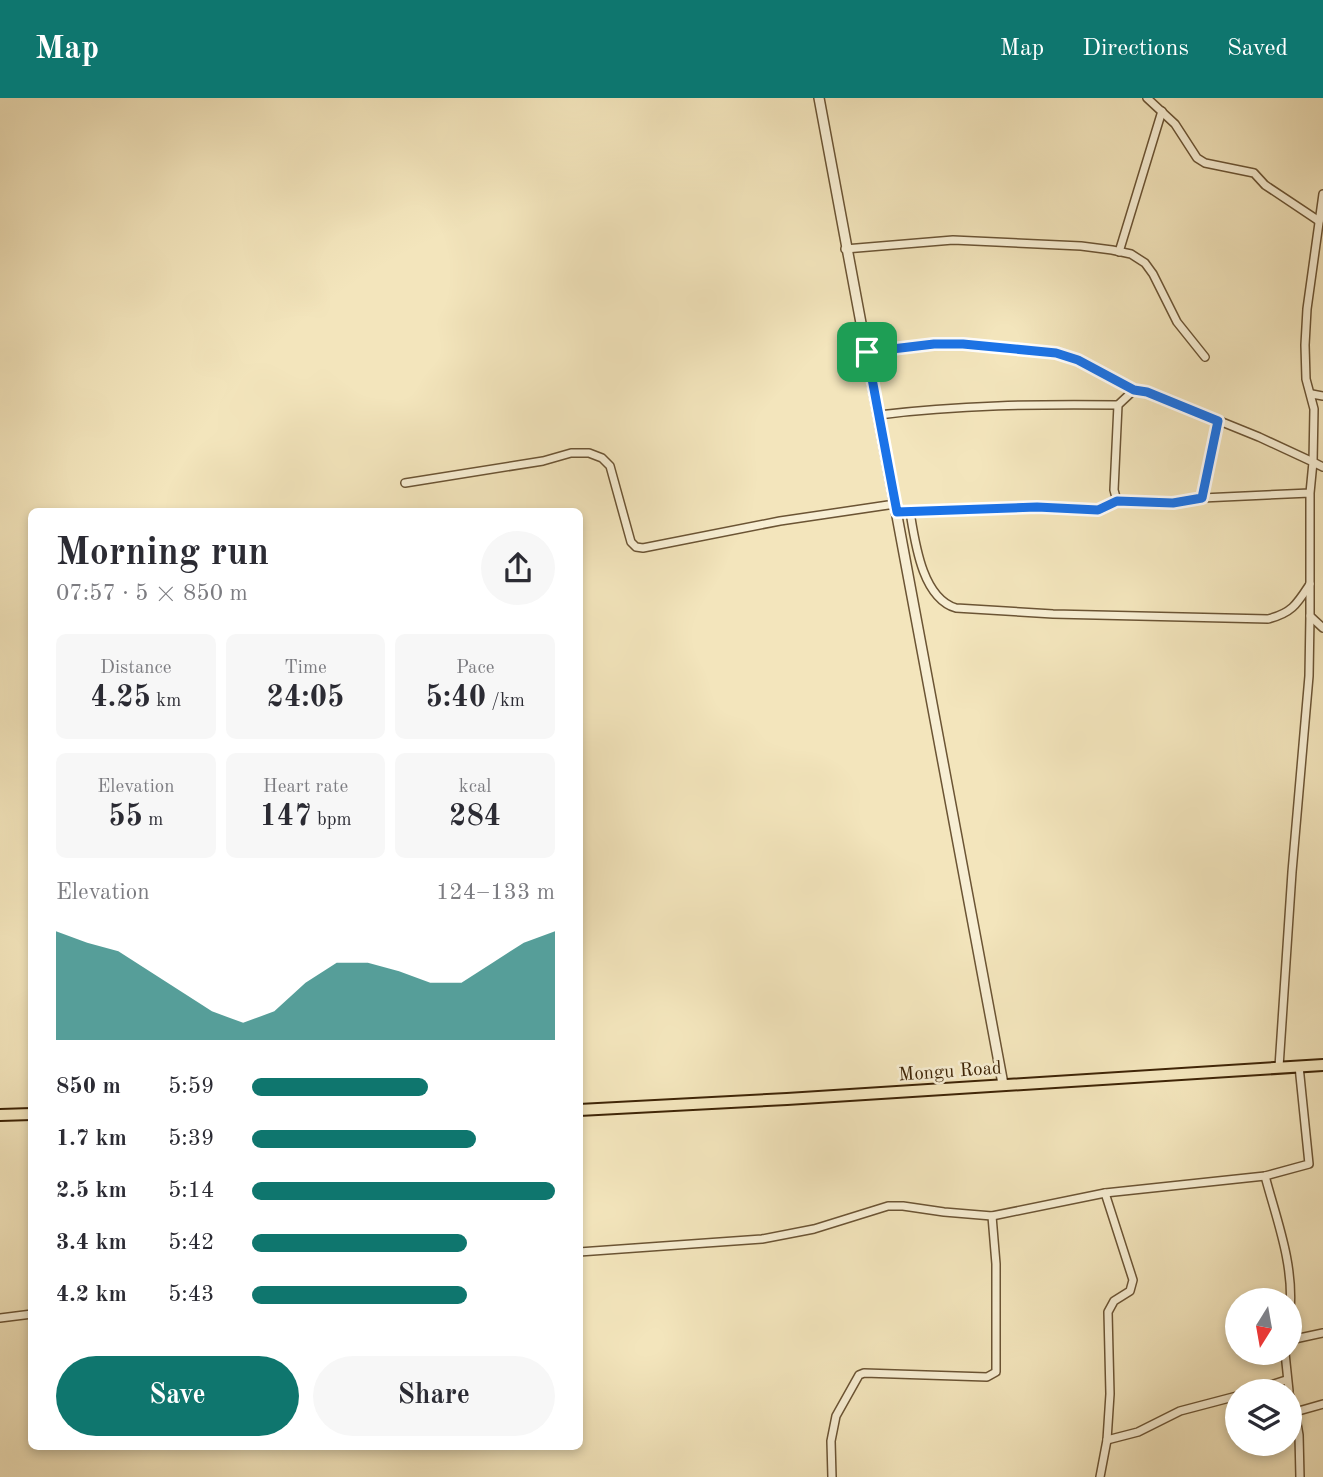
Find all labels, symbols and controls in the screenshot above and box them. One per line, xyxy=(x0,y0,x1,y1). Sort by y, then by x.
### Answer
text: Map xyxy=(35,33,99,66)
text: Map xyxy=(1000,37,1044,61)
text: Directions xyxy=(1082,37,1189,61)
text: Saved xyxy=(1227,37,1288,61)
pin xyxy=(837,322,897,382)
icon: arrive xyxy=(848,333,886,371)
button: share xyxy=(481,531,555,605)
text: Morning run xyxy=(56,535,269,573)
text: 07:57 · 5 × 850 m xyxy=(56,582,248,605)
text: Distance xyxy=(100,659,172,678)
text: Time xyxy=(284,659,327,678)
text: Pace xyxy=(456,659,494,678)
text: 4.25 xyxy=(90,683,151,713)
text: 24:05 xyxy=(266,683,344,713)
text: 5:40 xyxy=(425,683,486,713)
text: km xyxy=(151,692,181,711)
text: /km xyxy=(486,692,525,711)
text: Elevation xyxy=(97,778,174,797)
text: Heart rate xyxy=(263,778,348,797)
text: kcal xyxy=(459,778,492,797)
text: 55 xyxy=(108,802,143,832)
text: 147 xyxy=(259,802,312,832)
text: 284 xyxy=(449,802,501,832)
text: m xyxy=(143,811,163,830)
text: bpm xyxy=(312,811,352,830)
text: Elevation xyxy=(56,881,150,904)
text: 124–133 m xyxy=(436,881,555,904)
street label: Mongu Road xyxy=(898,1059,1003,1086)
text: 850 m xyxy=(56,1075,121,1098)
text: 5:59 xyxy=(168,1075,214,1098)
text: 1.7 km xyxy=(56,1127,127,1150)
text: 5:39 xyxy=(168,1127,214,1150)
text: 2.5 km xyxy=(56,1179,127,1202)
text: 5:14 xyxy=(168,1179,214,1202)
text: 3.4 km xyxy=(56,1231,127,1254)
text: 5:42 xyxy=(168,1231,214,1254)
text: 4.2 km xyxy=(56,1283,127,1306)
text: 5:43 xyxy=(168,1283,214,1306)
north arrow xyxy=(1225,1288,1302,1365)
map controls xyxy=(1225,1288,1302,1456)
button: Save xyxy=(56,1356,299,1436)
button: Share xyxy=(313,1356,555,1436)
button: layers xyxy=(1225,1379,1302,1456)

